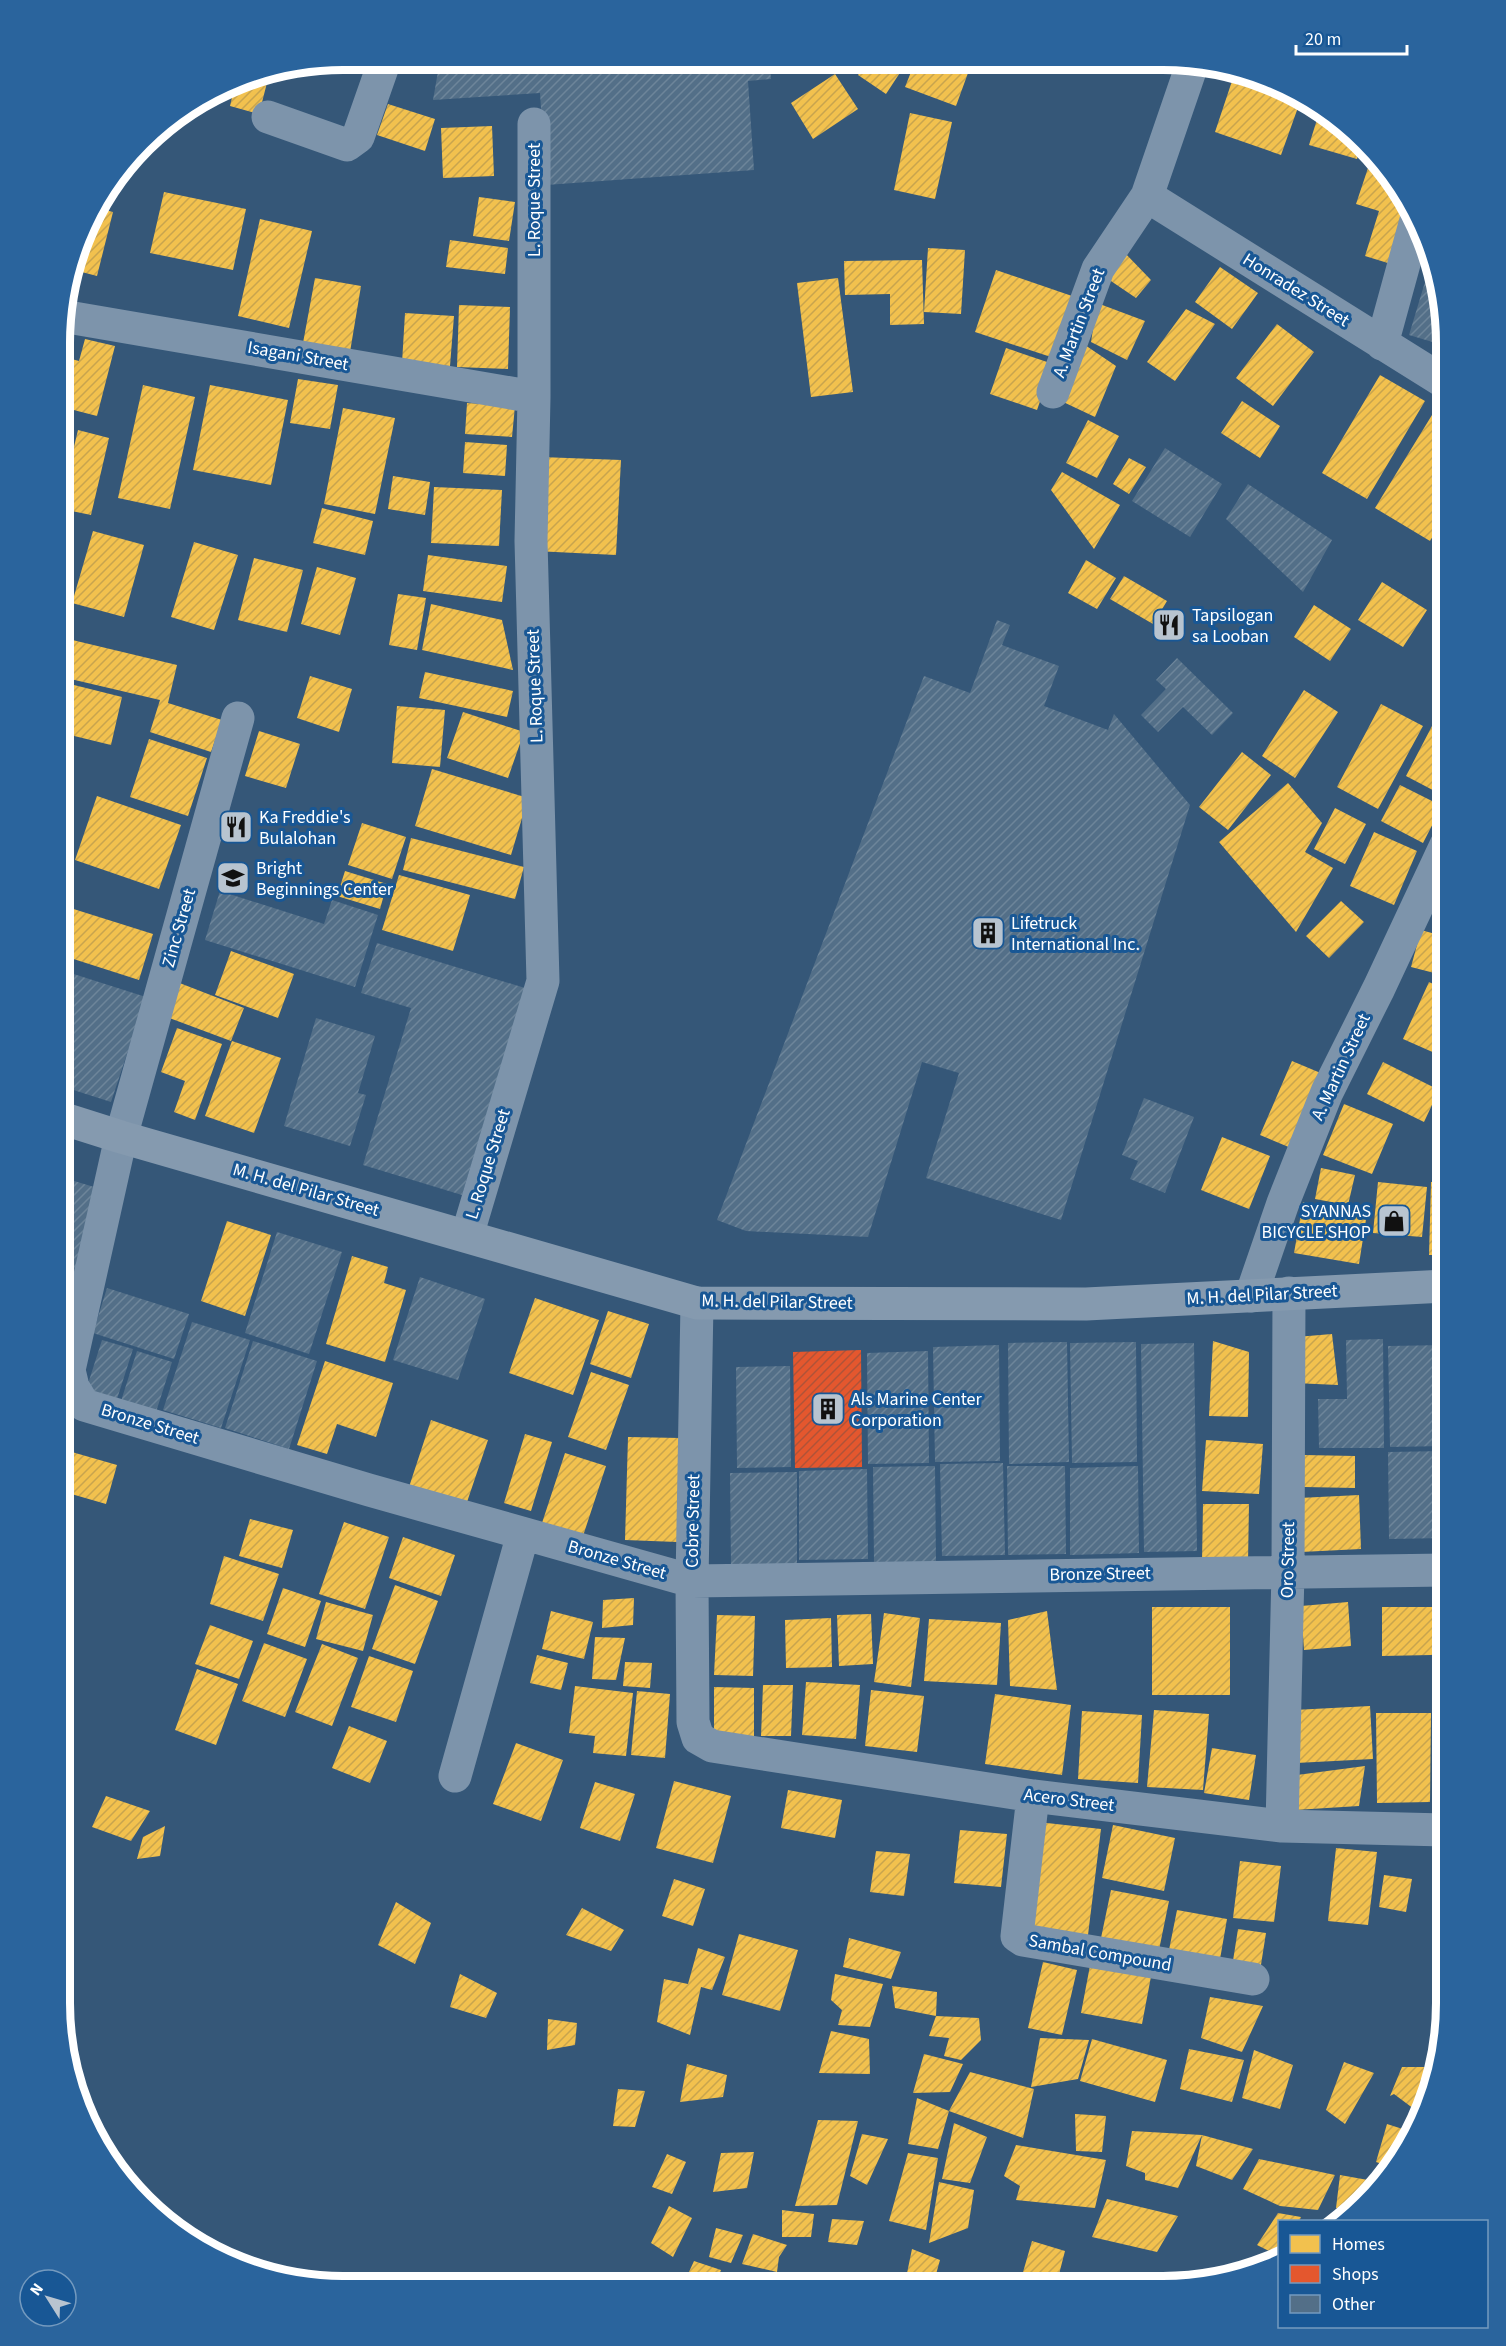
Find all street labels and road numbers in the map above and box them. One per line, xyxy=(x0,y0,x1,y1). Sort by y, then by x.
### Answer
street label: L. Roque Street xyxy=(522,143,547,257)
street label: Honradez Street xyxy=(1238,247,1354,333)
street label: A. Martin Street xyxy=(1047,265,1111,381)
street label: Isagani Street xyxy=(246,335,350,377)
street label: L. Roque Street xyxy=(521,629,549,743)
street label: Zinc Street xyxy=(156,886,202,970)
street label: A. Martin Street xyxy=(1305,1009,1377,1125)
street label: L. Roque Street xyxy=(459,1106,517,1222)
street label: M. H. del Pilar Street xyxy=(230,1157,382,1223)
street label: M. H. del Pilar Street xyxy=(1186,1279,1338,1311)
street label: M. H. del Pilar Street xyxy=(701,1288,853,1316)
street label: Bronze Street xyxy=(98,1397,202,1451)
street label: Cobre Street xyxy=(680,1474,706,1568)
street label: Oro Street xyxy=(1275,1522,1301,1598)
street label: Bronze Street xyxy=(565,1534,669,1586)
street label: Bronze Street xyxy=(1049,1561,1151,1587)
street label: Acero Street xyxy=(1022,1782,1116,1818)
street label: Sambal Compound xyxy=(1026,1928,1174,1978)

